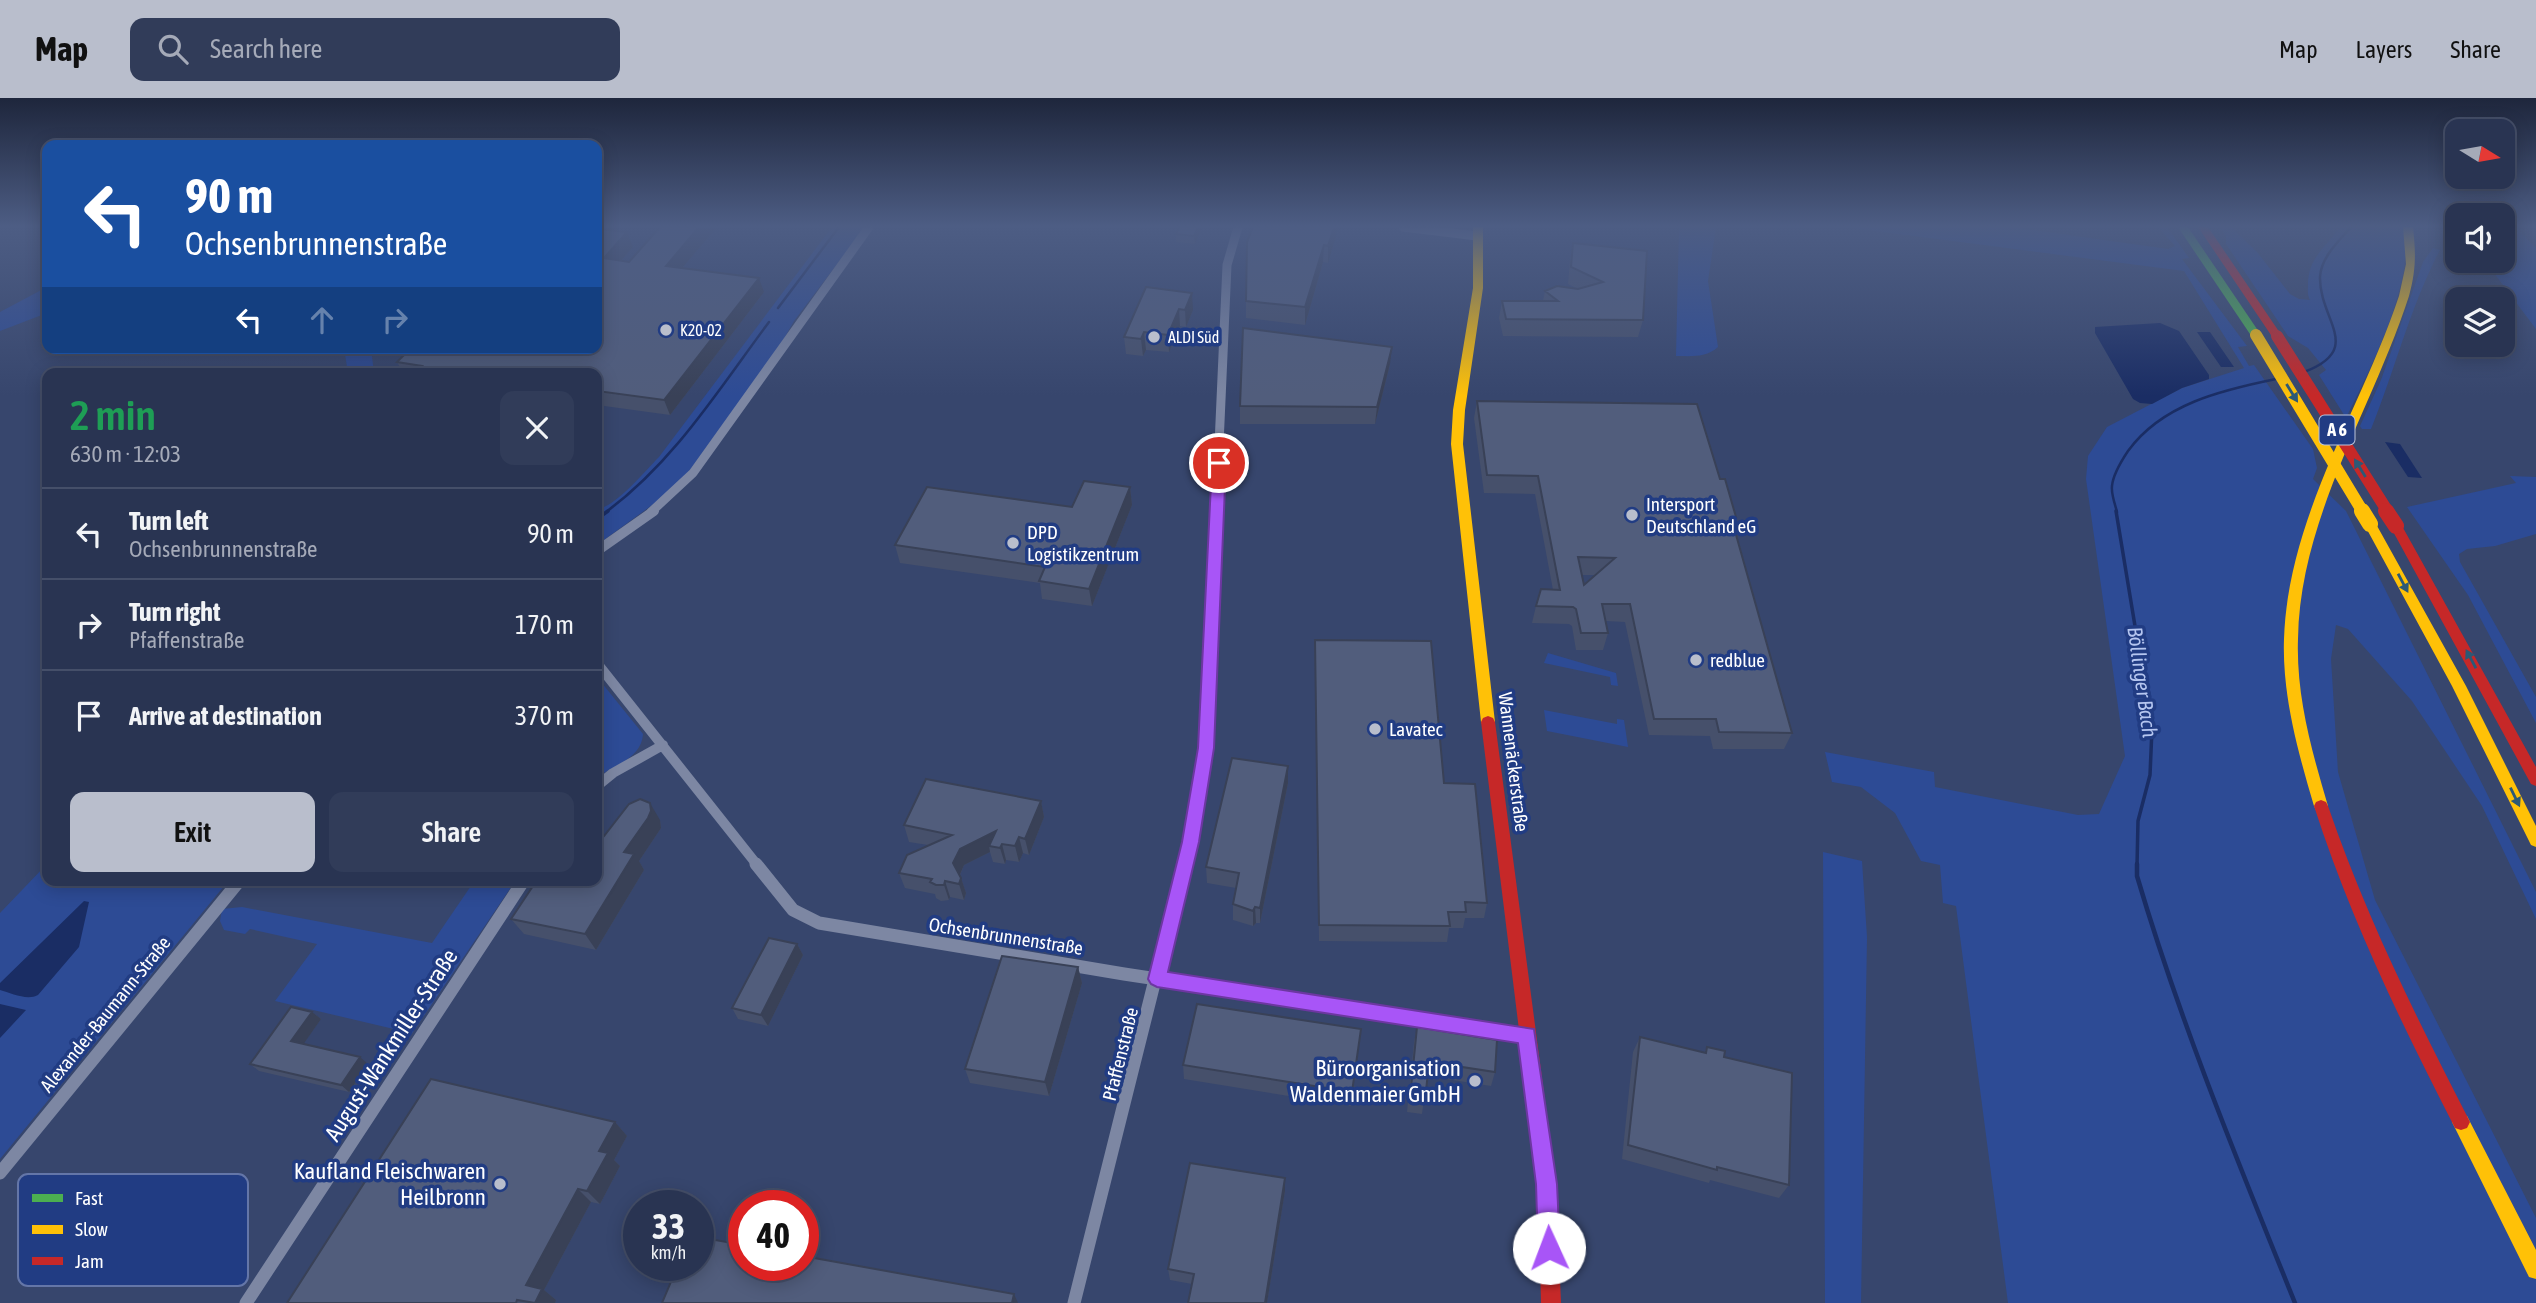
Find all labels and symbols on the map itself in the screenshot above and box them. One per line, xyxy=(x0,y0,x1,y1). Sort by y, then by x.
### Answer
north arrow xyxy=(2445,119,2515,189)
place label: K20-02 xyxy=(680,321,722,339)
marker: K20-02 xyxy=(658,322,674,338)
place label: ALDI Süd xyxy=(1168,328,1219,346)
marker: ALDI Süd xyxy=(1146,329,1162,345)
one-way arrow xyxy=(2286,383,2299,402)
road number: A 6 xyxy=(2320,416,2354,444)
pin xyxy=(1189,433,1249,493)
one-way arrow xyxy=(2354,458,2367,477)
place label: Intersport Deutschland eG xyxy=(1646,493,1756,537)
marker: Intersport Deutschland eG xyxy=(1624,507,1640,523)
place label: DPD Logistikzentrum xyxy=(1027,521,1139,565)
marker: DPD Logistikzentrum xyxy=(1005,535,1021,551)
one-way arrow xyxy=(2397,574,2409,594)
water label: Böllinger Bach xyxy=(2123,625,2163,739)
place label: redblue xyxy=(1710,649,1765,671)
one-way arrow xyxy=(2465,649,2477,669)
marker: redblue xyxy=(1688,652,1704,668)
street label: Wannenäckerstraße xyxy=(1495,691,1533,833)
place label: Lavatec xyxy=(1389,718,1443,740)
marker: Lavatec xyxy=(1367,721,1383,737)
one-way arrow xyxy=(2509,787,2520,807)
street label: Ochsenbrunnenstraße xyxy=(927,913,1085,959)
street label: Alexander-Baumann-Straße xyxy=(35,932,175,1096)
street label: August-Wankmiller-Straße xyxy=(319,944,463,1146)
street label: Pfaffenstraße xyxy=(1098,1005,1142,1103)
place label: Büroorganisation Waldenmaier GmbH xyxy=(1290,1055,1461,1107)
marker: Büroorganisation Waldenmaier GmbH xyxy=(1467,1073,1483,1089)
place label: Kaufland Fleischwaren Heilbronn xyxy=(294,1158,486,1210)
legend xyxy=(18,1174,248,1286)
marker: Kaufland Fleischwaren Heilbronn xyxy=(492,1176,508,1192)
text: Fast xyxy=(75,1187,103,1209)
speed limit sign: 40 xyxy=(728,1190,819,1281)
position arrow xyxy=(1512,1211,1586,1285)
text: Slow xyxy=(75,1218,109,1240)
text: Jam xyxy=(75,1250,104,1272)

